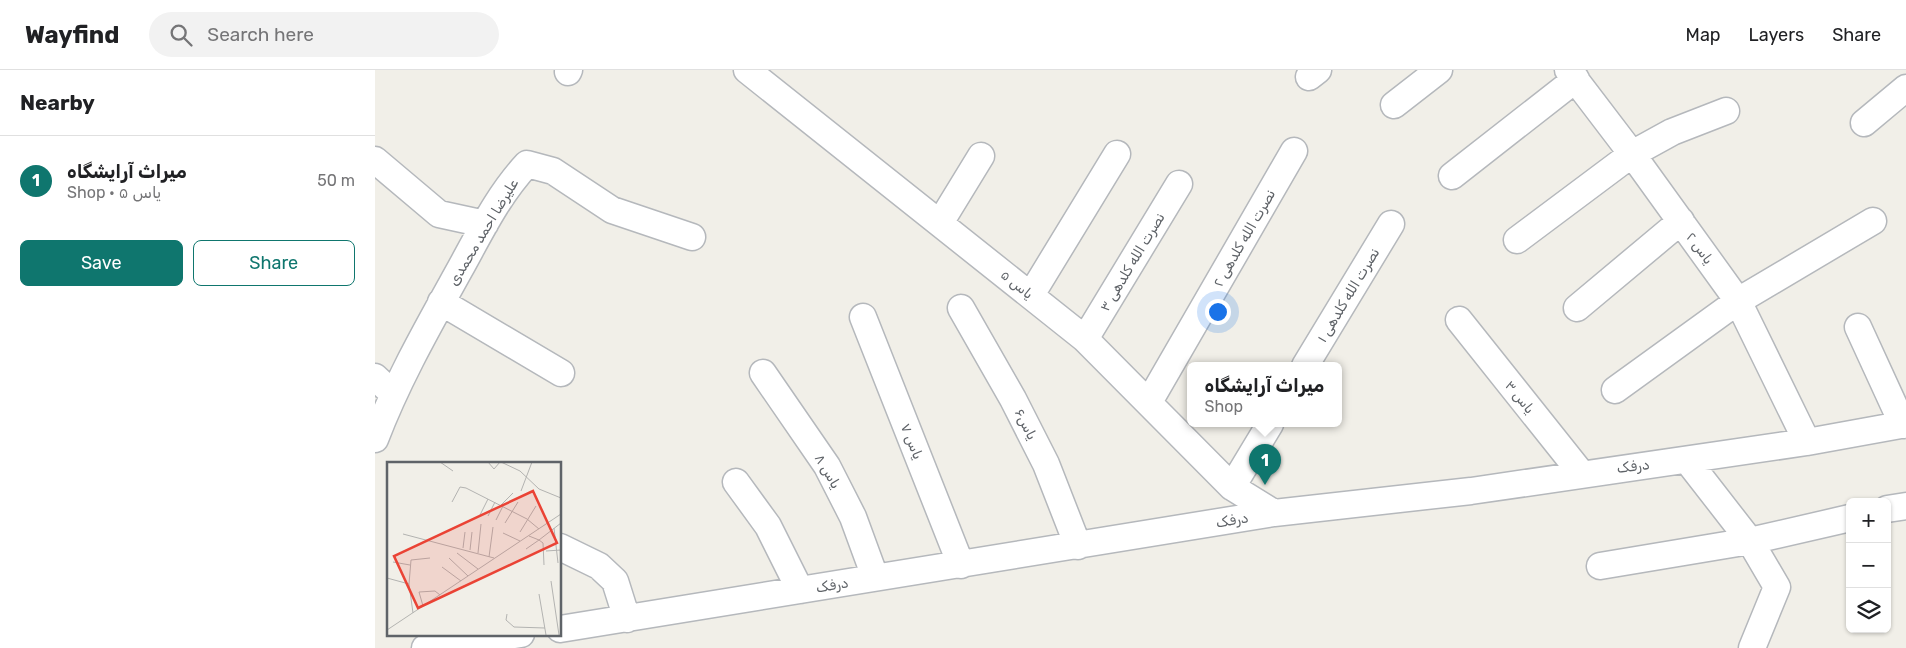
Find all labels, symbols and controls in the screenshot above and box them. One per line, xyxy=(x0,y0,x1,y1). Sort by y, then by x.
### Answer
search box xyxy=(149,12,499,57)
text: Wayfind xyxy=(25,21,119,49)
icon: search xyxy=(167,21,195,49)
text: Search here xyxy=(207,23,314,46)
text: Map xyxy=(1686,24,1721,46)
text: Layers xyxy=(1749,24,1804,46)
text: Share xyxy=(1832,24,1881,46)
text: Nearby xyxy=(20,90,95,115)
text: میراث آرایشگاه xyxy=(67,160,187,183)
text: 1 xyxy=(32,171,40,190)
text: 50 m xyxy=(317,171,355,190)
street label: علیرضا احمد محمدی xyxy=(445,175,522,289)
text: Shop · یاس ۵ xyxy=(67,183,161,202)
street label: نصرت الله کلدهی ۲ xyxy=(1210,187,1279,290)
street label: نصرت الله کلدهی ۳ xyxy=(1096,210,1169,315)
street label: یاس ۲ xyxy=(1682,229,1717,268)
button: Save xyxy=(20,240,183,286)
button: Share xyxy=(193,240,355,286)
street label: نصرت الله کلدهی ۱ xyxy=(1314,245,1383,346)
street label: یاس ۵ xyxy=(997,266,1037,303)
your location xyxy=(1205,299,1231,325)
popup xyxy=(1187,362,1342,427)
text: میراث آرایشگاه xyxy=(1205,374,1324,397)
street label: یاس ۳ xyxy=(1501,377,1538,417)
text: Shop xyxy=(1205,397,1243,416)
street label: یاس۶ xyxy=(1011,406,1041,443)
street label: یاس ۷ xyxy=(897,421,926,462)
pin: 1 xyxy=(1249,444,1281,485)
street label: یاس ۸ xyxy=(811,451,844,492)
street label: درفک xyxy=(1616,456,1651,477)
inset map xyxy=(387,462,561,636)
map controls xyxy=(1846,498,1891,633)
button: + xyxy=(1846,498,1891,543)
street label: درفک xyxy=(1214,509,1250,532)
button: − xyxy=(1846,543,1891,588)
street label: درفک xyxy=(814,574,850,597)
button: layers xyxy=(1846,588,1891,633)

